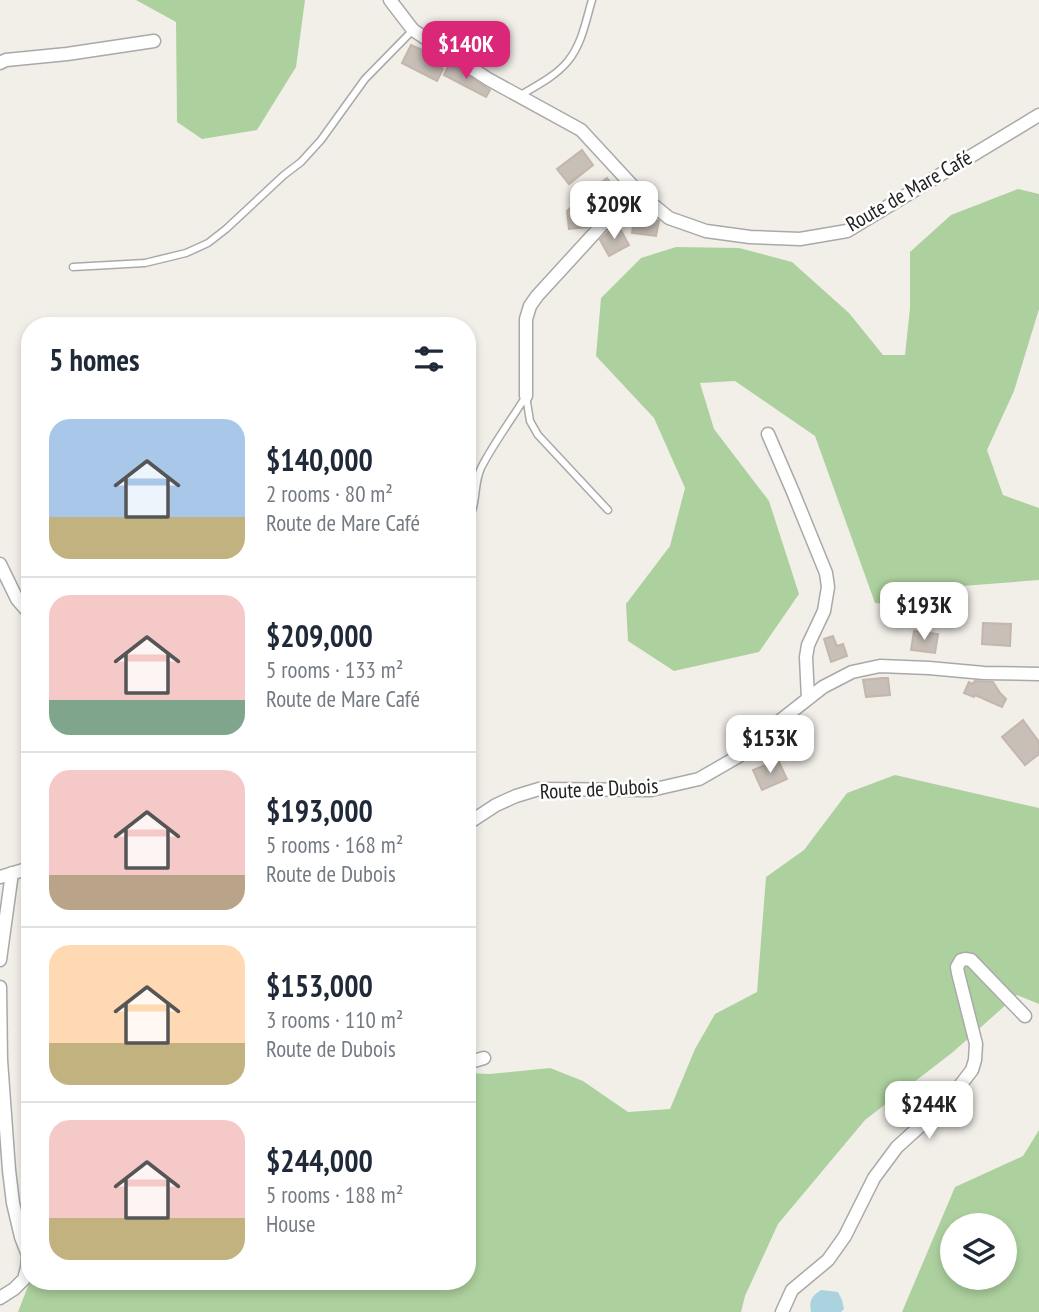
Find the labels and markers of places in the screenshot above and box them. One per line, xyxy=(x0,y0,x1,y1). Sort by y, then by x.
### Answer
pin: $140K xyxy=(417,22,515,81)
pin: $209K xyxy=(565,182,663,241)
pin: $193K xyxy=(875,582,973,642)
pin: $153K xyxy=(721,716,819,775)
pin: $244K xyxy=(880,1082,978,1141)

